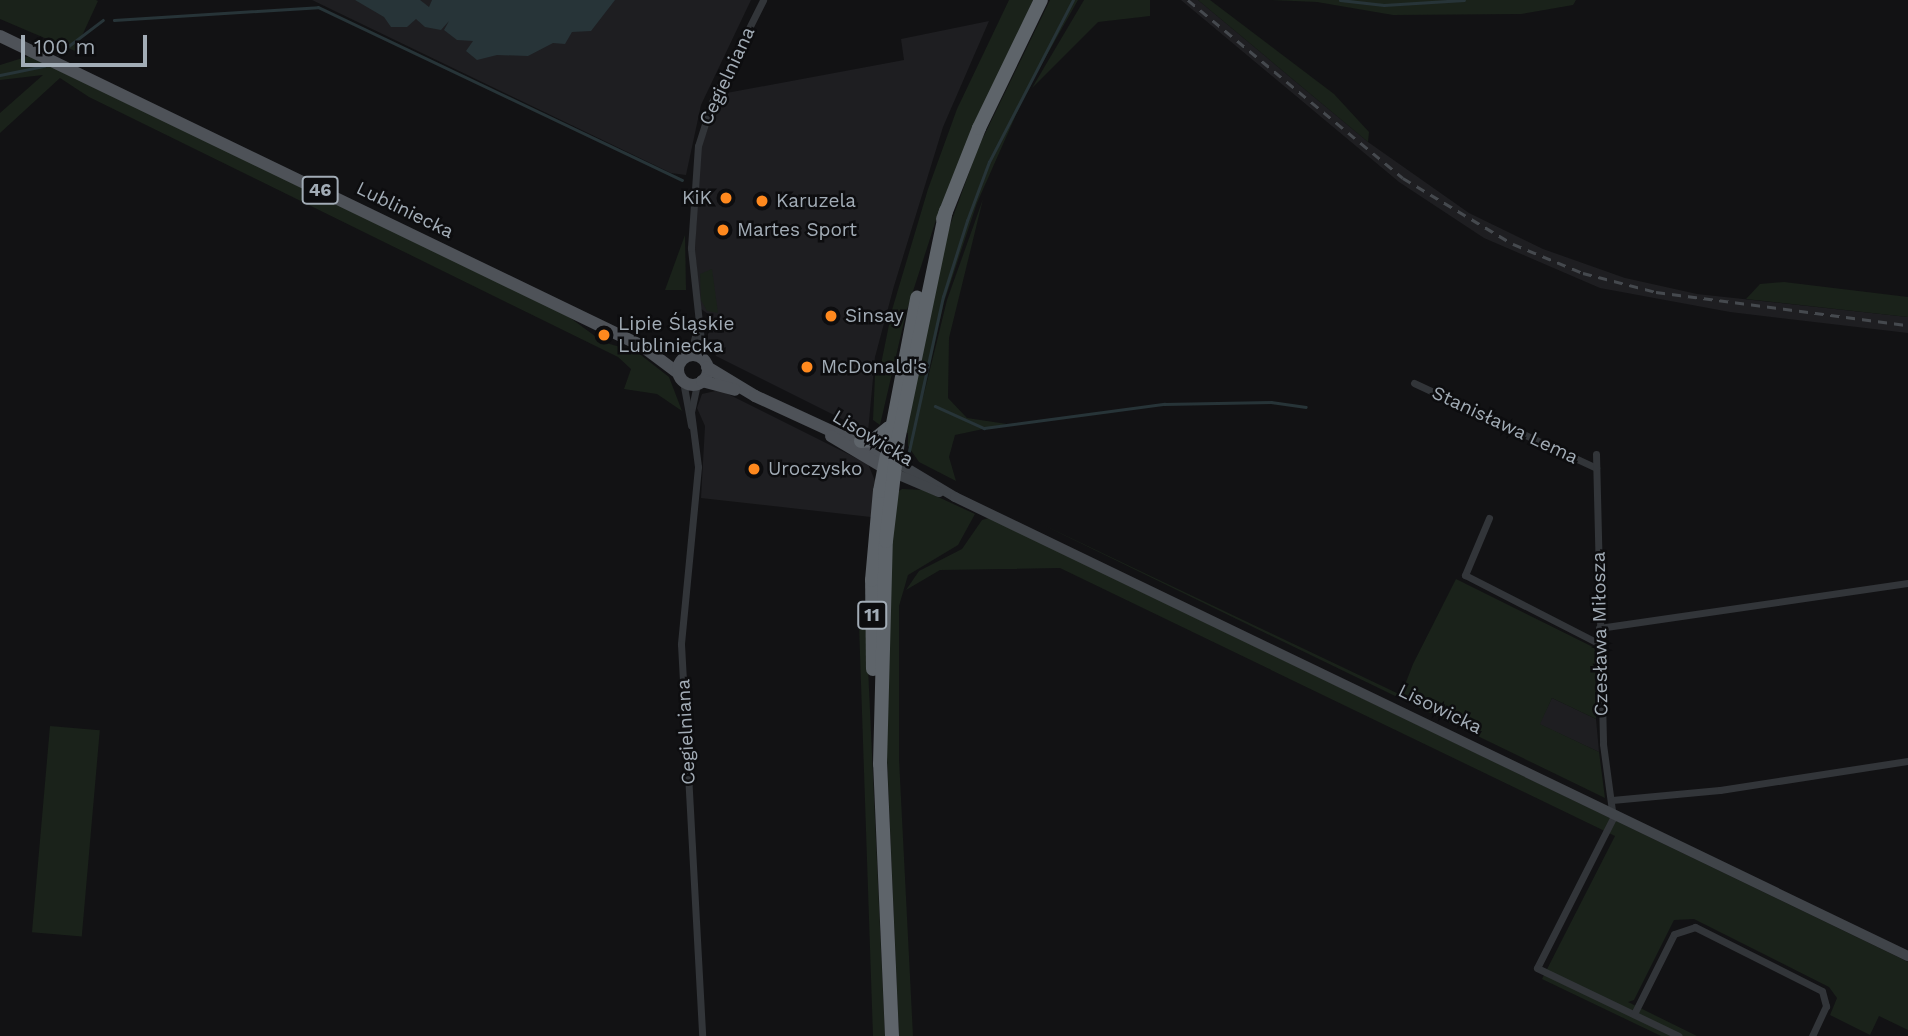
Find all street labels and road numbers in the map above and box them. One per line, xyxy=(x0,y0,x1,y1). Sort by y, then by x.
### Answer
street label: Cegielniana xyxy=(694,23,760,129)
road number: 46 xyxy=(301,176,339,204)
street label: Lubliniecka xyxy=(353,177,457,243)
street label: Stanisława Lema xyxy=(1428,381,1582,469)
street label: Lisowicka xyxy=(828,405,918,471)
street label: Czesława Miłosza xyxy=(1587,551,1613,717)
road number: 11 xyxy=(856,600,888,630)
street label: Cegielniana xyxy=(672,678,700,786)
street label: Lisowicka xyxy=(1394,679,1486,739)

